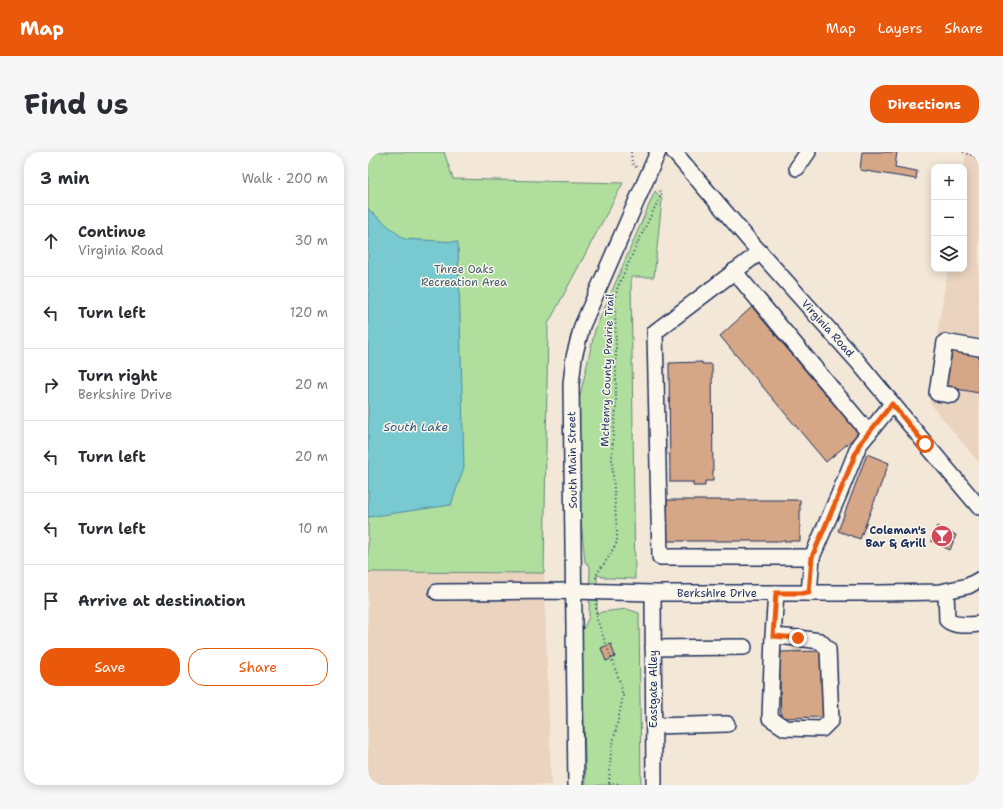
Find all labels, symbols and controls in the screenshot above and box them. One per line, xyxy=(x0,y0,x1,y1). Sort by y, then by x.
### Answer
text: Map xyxy=(20,16,64,41)
text: Map xyxy=(826,19,856,37)
text: Layers xyxy=(878,19,922,37)
text: Share xyxy=(944,19,983,37)
text: Find us xyxy=(24,85,129,123)
button: Directions xyxy=(870,85,979,123)
map controls xyxy=(931,164,967,272)
button: + xyxy=(931,164,967,200)
text: 3 min xyxy=(40,167,90,189)
text: Walk · 200 m xyxy=(242,170,328,187)
button: − xyxy=(931,200,967,236)
text: Continue xyxy=(78,222,146,242)
icon: ahead xyxy=(40,230,62,252)
text: 30 m xyxy=(294,232,328,249)
button: layers xyxy=(931,236,967,272)
text: Virginia Road xyxy=(78,242,164,259)
park label: Three Oaks Recreation Area xyxy=(421,262,507,290)
street label: McHenry County Prairie Trail xyxy=(597,292,618,447)
street label: Virginia Road xyxy=(798,296,857,360)
icon: left xyxy=(40,302,62,324)
text: Turn left xyxy=(78,303,146,323)
text: 120 m xyxy=(290,304,328,321)
text: Turn right xyxy=(78,366,158,386)
icon: right xyxy=(40,374,62,396)
text: 20 m xyxy=(295,376,328,393)
text: Berkshire Drive xyxy=(78,386,172,403)
street label: South Main Street xyxy=(564,411,581,509)
water label: South Lake xyxy=(384,419,449,435)
route start xyxy=(916,435,934,453)
icon: left xyxy=(40,446,62,468)
text: Turn left xyxy=(78,447,146,467)
text: 20 m xyxy=(295,448,328,465)
icon: left xyxy=(40,518,62,540)
text: Turn left xyxy=(78,519,146,539)
text: 10 m xyxy=(298,520,328,537)
place label: Coleman's Bar & Grill xyxy=(865,523,926,551)
bar icon: Coleman's Bar & Grill xyxy=(929,523,955,549)
street label: Berkshire Drive xyxy=(677,586,757,601)
icon: arrive xyxy=(40,590,62,612)
text: Arrive at destination xyxy=(78,591,246,611)
route end xyxy=(789,629,807,647)
button: Save xyxy=(40,648,180,686)
button: Share xyxy=(188,648,328,686)
street label: Eastgate Alley xyxy=(646,650,661,728)

